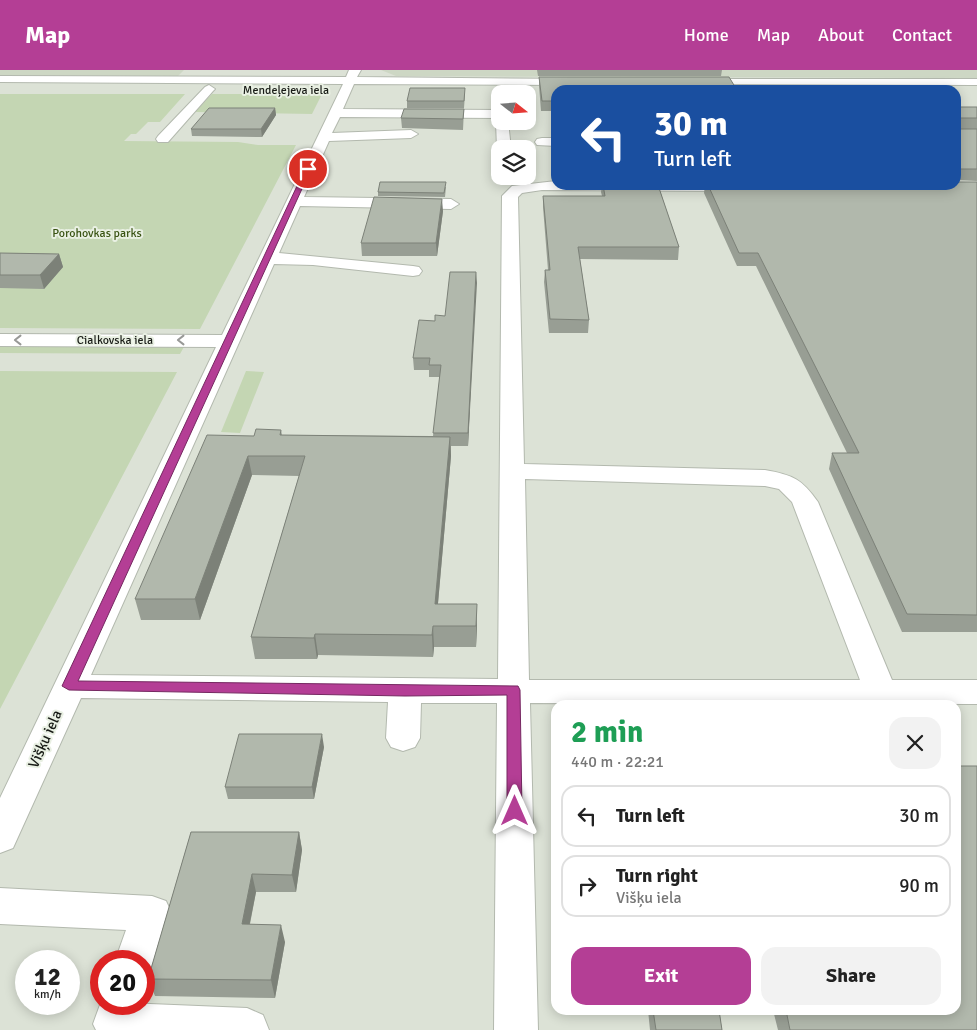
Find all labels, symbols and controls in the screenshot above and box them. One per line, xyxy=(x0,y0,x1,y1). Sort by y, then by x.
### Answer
text: Map xyxy=(25,20,70,50)
text: Home xyxy=(684,24,729,46)
text: Map xyxy=(757,24,790,46)
text: About xyxy=(818,24,864,46)
text: Contact xyxy=(892,24,952,46)
street label: Mendeļejeva iela xyxy=(243,83,329,98)
north arrow xyxy=(491,85,536,130)
map controls xyxy=(491,85,536,185)
text: 30 m xyxy=(654,102,728,145)
icon: left xyxy=(571,105,636,170)
button: layers xyxy=(491,140,536,185)
text: Turn left xyxy=(654,145,732,172)
pin xyxy=(287,148,329,190)
icon: arrive xyxy=(294,155,322,183)
park label: Porohovkas parks xyxy=(52,226,142,241)
street label: Cialkovska iela xyxy=(77,333,153,348)
one-way arrow xyxy=(14,335,22,345)
one-way arrow xyxy=(177,335,184,345)
street label: Višķu iela xyxy=(24,707,67,771)
text: 2 min xyxy=(571,714,643,751)
button: close xyxy=(889,717,941,769)
text: 440 m · 22:21 xyxy=(571,752,664,772)
position arrow xyxy=(488,784,540,836)
icon: left xyxy=(573,802,601,830)
text: Turn left xyxy=(616,804,685,828)
text: 30 m xyxy=(899,804,939,828)
text: Turn right xyxy=(616,864,698,888)
icon: right xyxy=(573,872,601,900)
text: 90 m xyxy=(899,874,939,898)
text: Višķu iela xyxy=(616,888,682,908)
button: Exit xyxy=(571,947,751,1005)
button: Share xyxy=(761,947,941,1005)
speed limit sign: 20 xyxy=(90,950,155,1015)
text: 12 xyxy=(34,961,61,992)
text: km/h xyxy=(34,987,61,1002)

